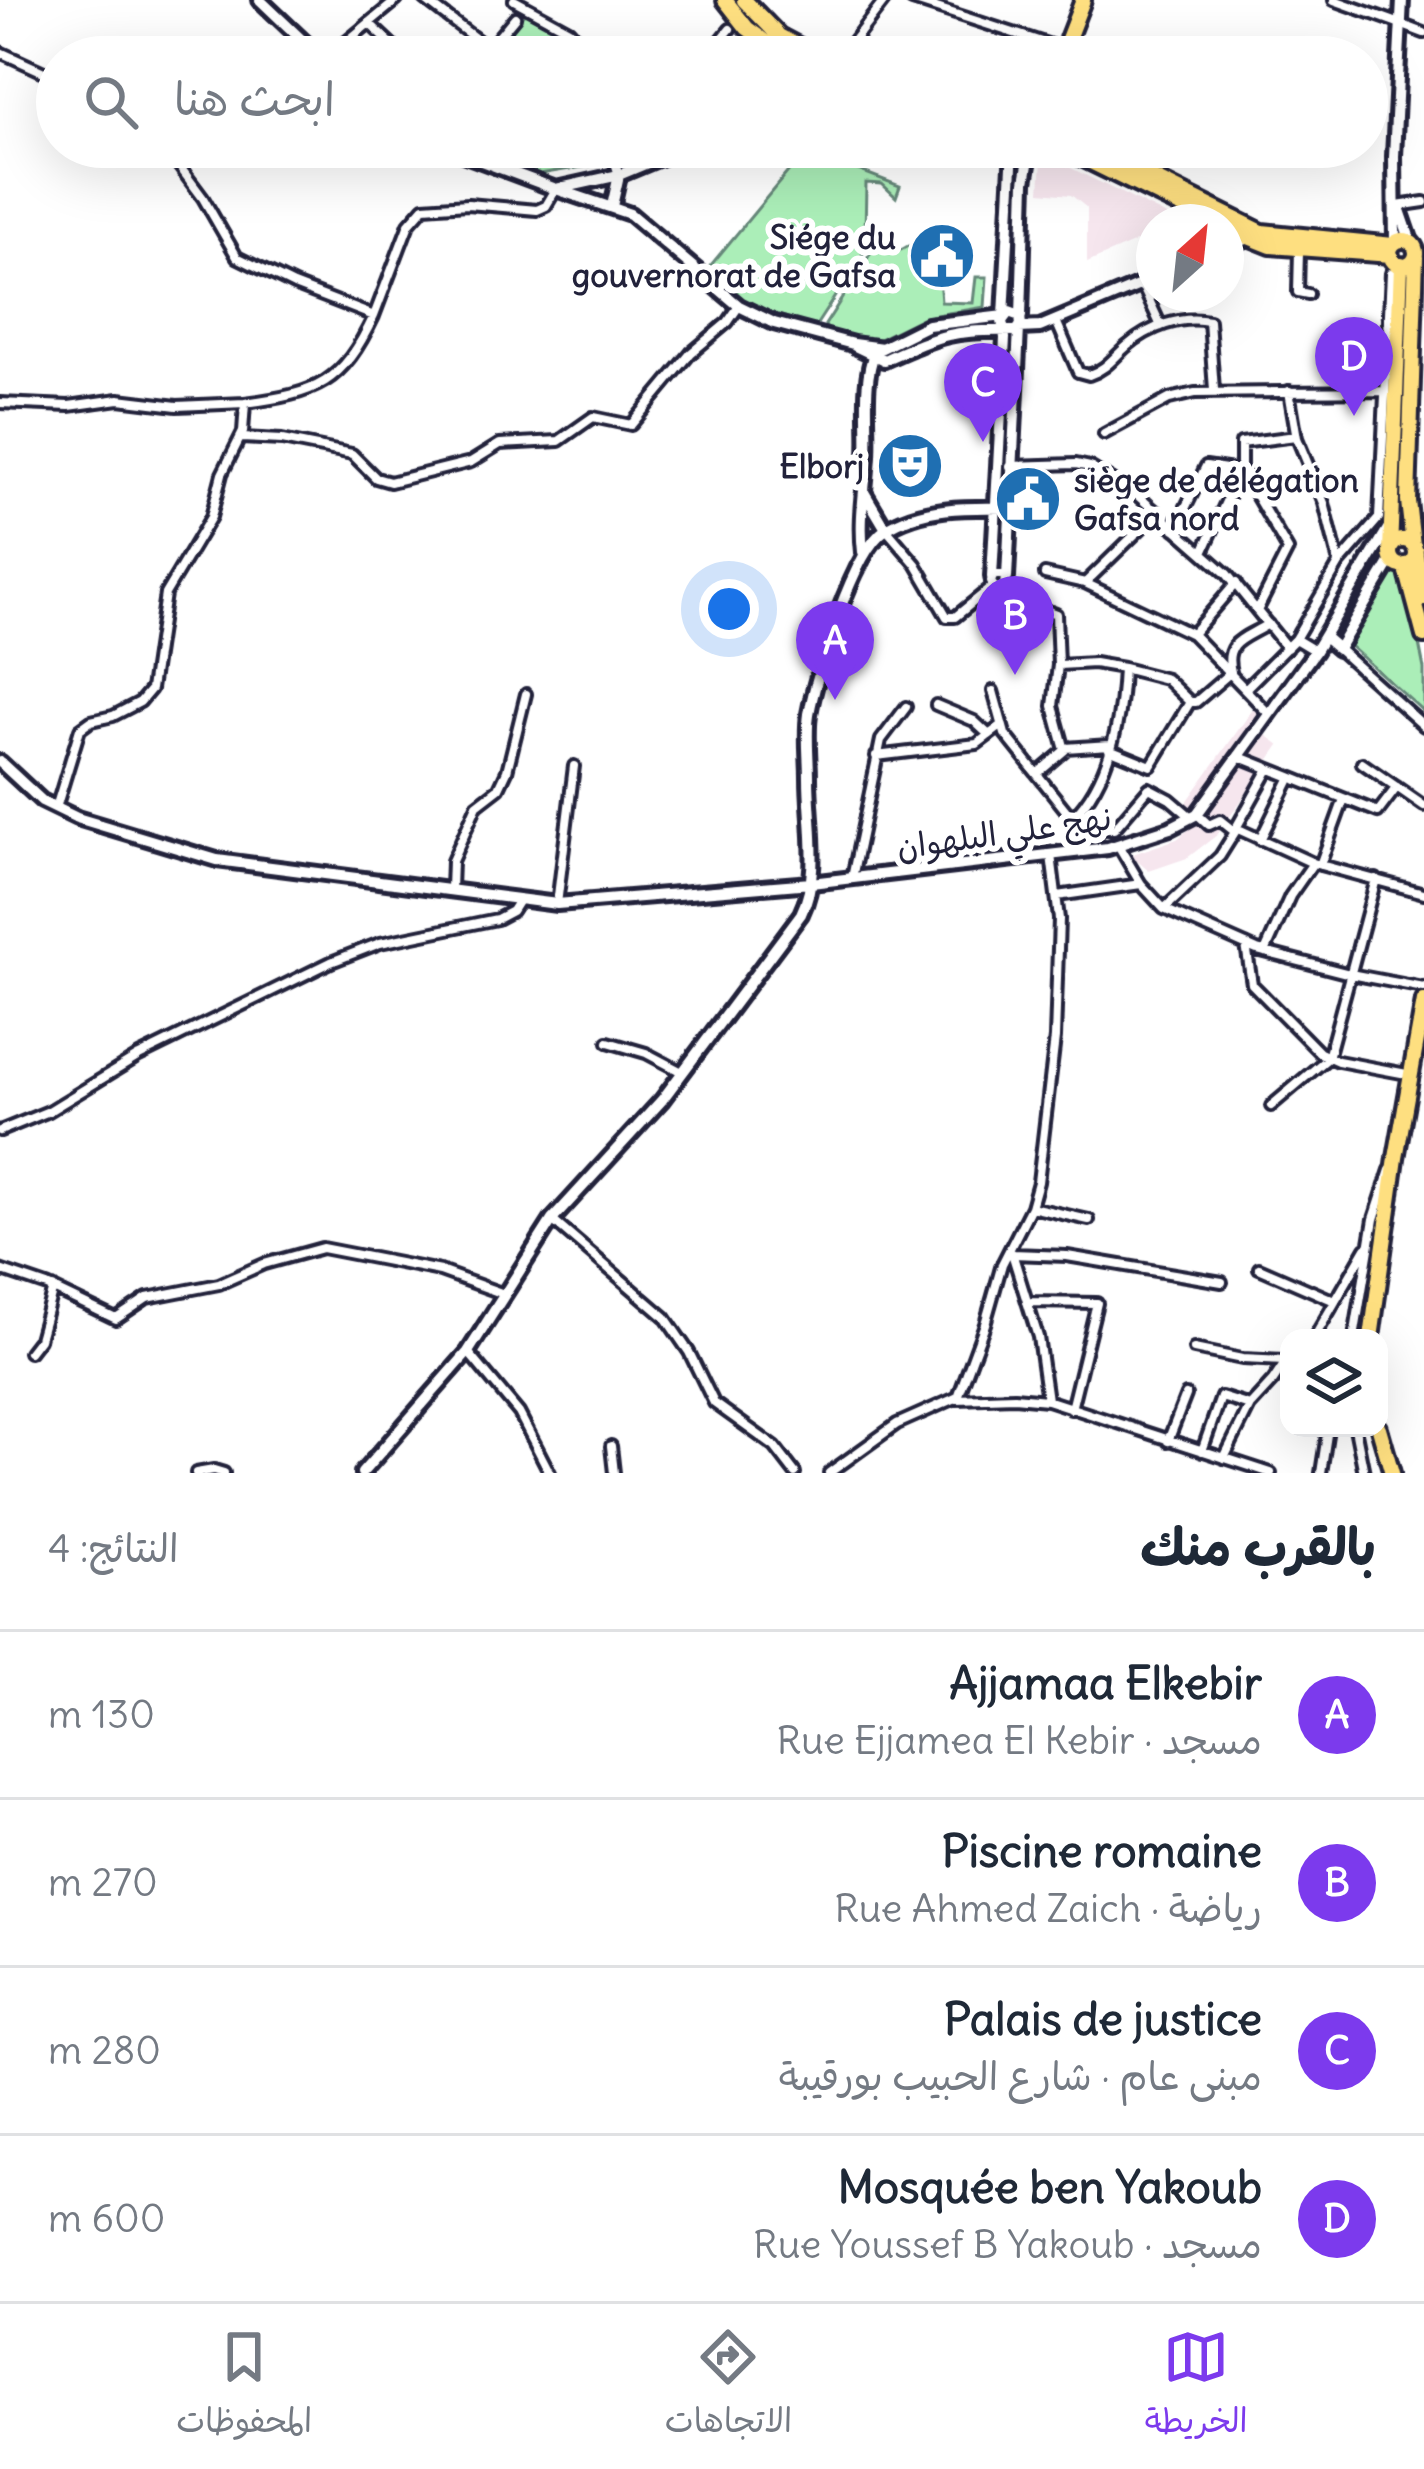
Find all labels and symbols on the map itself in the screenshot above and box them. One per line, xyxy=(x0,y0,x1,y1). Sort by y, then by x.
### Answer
north arrow xyxy=(1136,204,1244,312)
place label: Siége du gouvernorat de Gafsa xyxy=(572,216,896,296)
public building icon: Siége du gouvernorat de Gafsa xyxy=(907,221,977,291)
pin: D xyxy=(1315,317,1393,416)
pin: C xyxy=(944,343,1022,442)
theatre icon: Elborj xyxy=(875,431,945,501)
place label: Elborj xyxy=(780,445,864,487)
place label: siège de délégation Gafsa nord xyxy=(1074,459,1359,539)
public building icon: siège de délégation Gafsa nord xyxy=(993,464,1063,534)
pin: B xyxy=(976,576,1054,675)
your location xyxy=(699,579,759,639)
pin: A xyxy=(796,601,874,700)
street label: نهج علي البلهوان xyxy=(894,796,1115,877)

